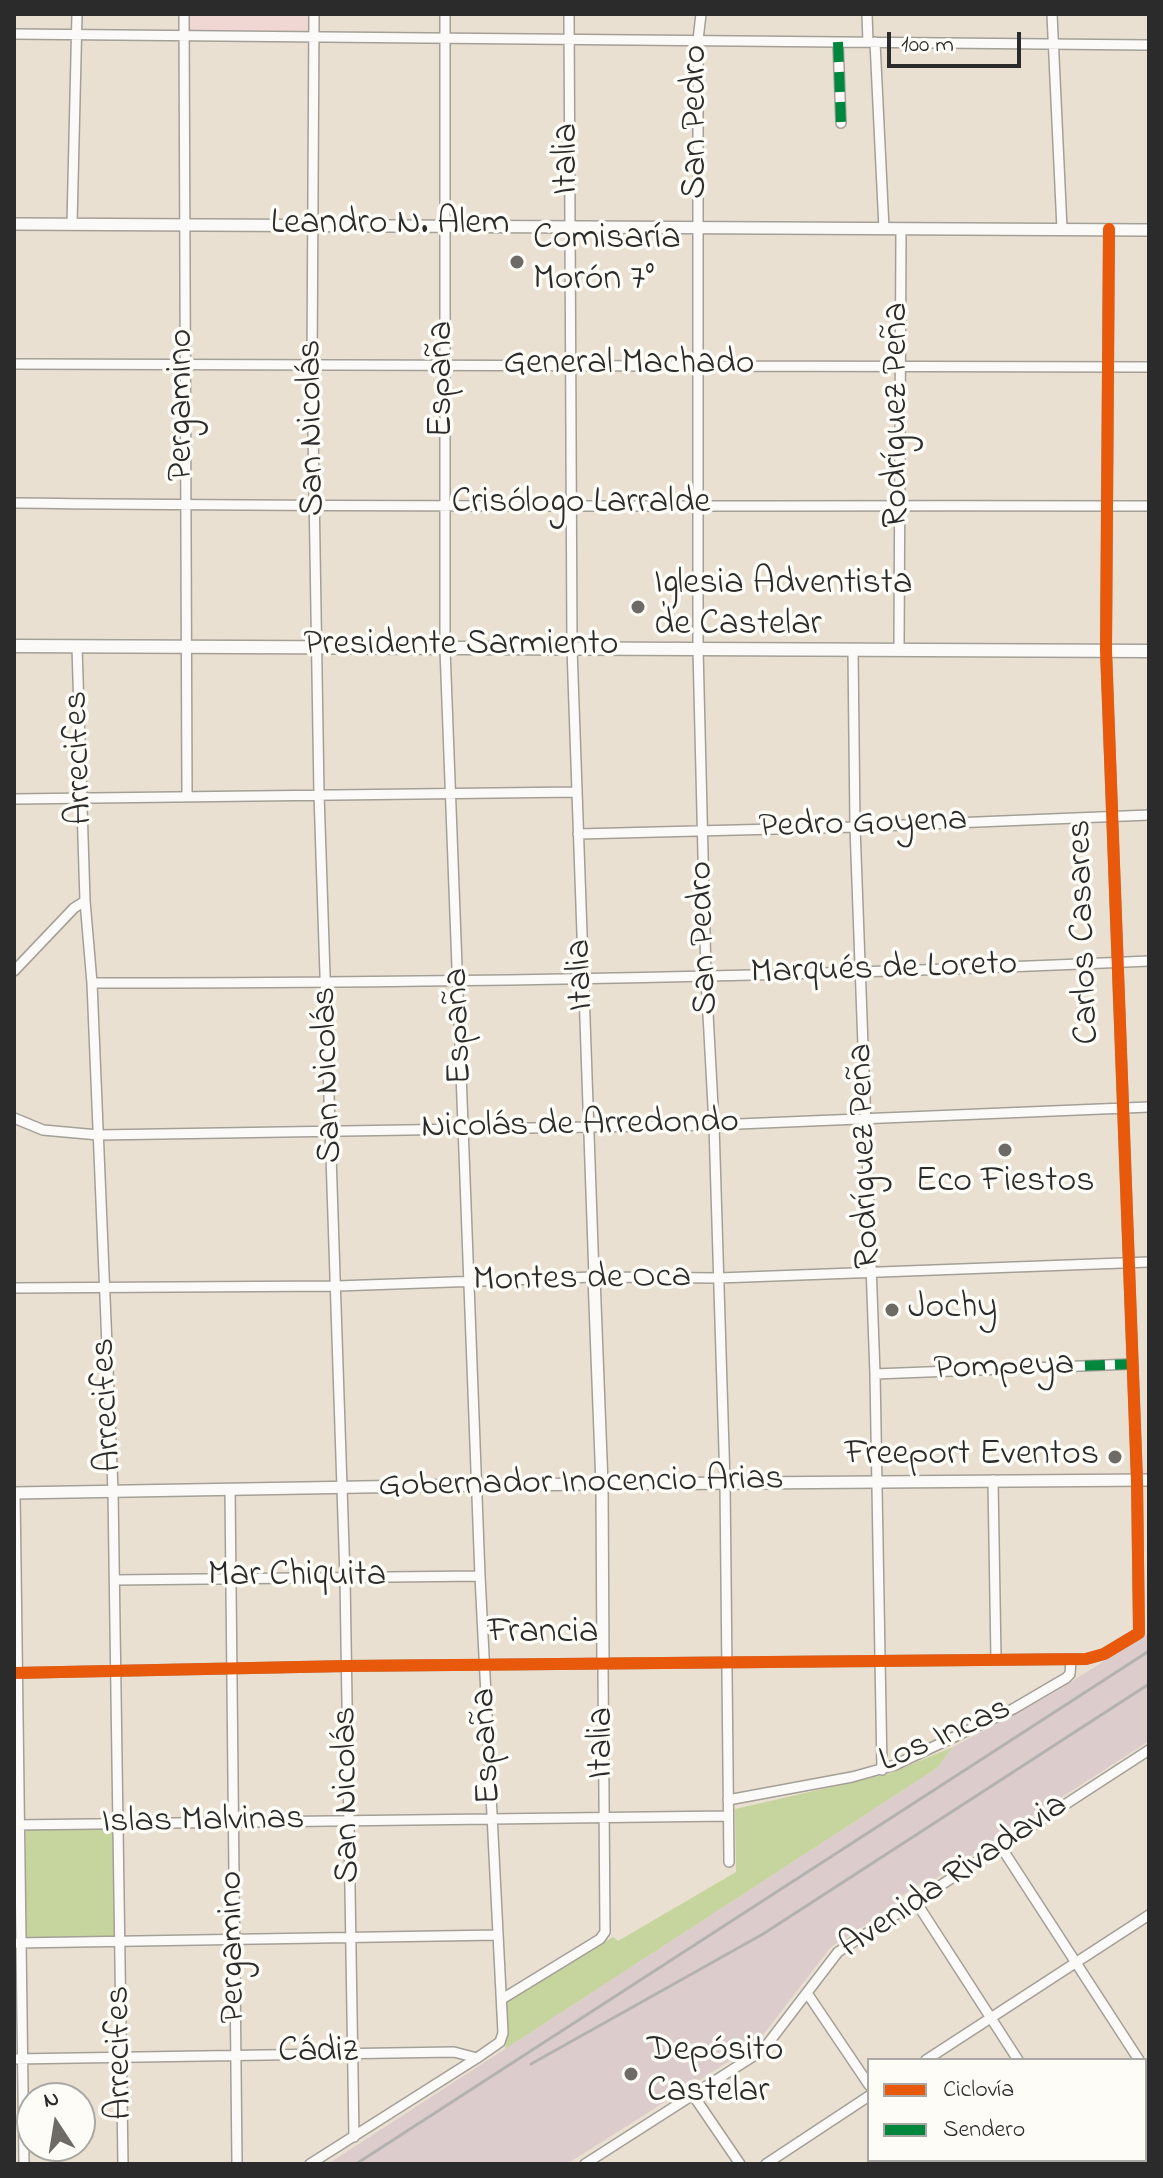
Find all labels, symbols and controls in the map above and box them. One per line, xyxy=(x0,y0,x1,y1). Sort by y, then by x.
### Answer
scale bar xyxy=(891,16,1025,66)
text: 100 m xyxy=(901,28,954,63)
street label: San Pedro xyxy=(676,45,720,199)
street label: Italia xyxy=(547,123,591,195)
street label: Leandro N. Alem xyxy=(271,204,509,248)
place label: Comisaría Morón 7° xyxy=(533,219,681,304)
marker: Comisaría Morón 7° xyxy=(508,253,526,271)
street label: Rodríguez Peña xyxy=(877,302,921,528)
street label: España xyxy=(422,321,466,437)
street label: Pergamino xyxy=(162,329,206,481)
street label: San Nicolás xyxy=(291,339,337,517)
street label: General Machado xyxy=(504,344,754,388)
street label: Crisólogo Larralde xyxy=(452,483,710,527)
place label: Iglesia Adventista de Castelar xyxy=(654,564,912,649)
marker: Iglesia Adventista de Castelar xyxy=(629,598,647,616)
street label: Presidente Sarmiento xyxy=(304,625,618,669)
street label: Arrecifes xyxy=(57,690,105,826)
street label: Pedro Goyena xyxy=(758,801,968,851)
street label: Carlos Casares xyxy=(1060,819,1112,1045)
street label: San Pedro xyxy=(682,860,730,1016)
street label: Italia xyxy=(560,938,606,1012)
street label: Marqués de Loreto xyxy=(750,945,1018,997)
street label: España xyxy=(437,967,485,1085)
street label: San Nicolás xyxy=(305,986,355,1164)
street label: Rodríguez Peña xyxy=(841,1043,893,1269)
street label: Nicolás de Arredondo xyxy=(421,1103,739,1151)
marker: Eco Fiestos xyxy=(996,1141,1014,1159)
place label: Eco Fiestos xyxy=(916,1162,1094,1206)
street label: Montes de Oca xyxy=(472,1257,692,1305)
place label: Jochy xyxy=(908,1288,997,1332)
marker: Jochy xyxy=(883,1301,901,1319)
street label: Arrecifes xyxy=(84,1337,134,1473)
street label: Pompeya xyxy=(933,1345,1075,1393)
place label: Freeport Eventos xyxy=(845,1435,1099,1479)
marker: Freeport Eventos xyxy=(1106,1448,1124,1466)
street label: Gobernador Inocencio Arias xyxy=(378,1460,784,1510)
street label: Mar Chiquita xyxy=(208,1556,386,1600)
street label: Francia xyxy=(488,1613,598,1657)
street label: España xyxy=(464,1687,514,1805)
street label: Los Incas xyxy=(874,1689,1018,1785)
street label: San Nicolás xyxy=(326,1706,372,1884)
street label: Italia xyxy=(582,1707,626,1779)
street label: Avenida Rivadavia xyxy=(833,1786,1077,1970)
street label: Islas Malvinas xyxy=(101,1800,305,1846)
street label: Pergamino xyxy=(212,1870,258,2024)
street label: Arrecifes xyxy=(99,1986,145,2120)
place label: Depósito Castelar xyxy=(647,2031,783,2116)
street label: Cádiz xyxy=(278,2032,358,2076)
legend xyxy=(867,2058,1147,2162)
marker: Depósito Castelar xyxy=(622,2065,640,2083)
text: Ciclovía xyxy=(943,2073,1014,2108)
north arrow xyxy=(16,2082,96,2162)
text: N xyxy=(41,2083,62,2118)
text: Sendero xyxy=(943,2113,1025,2148)

